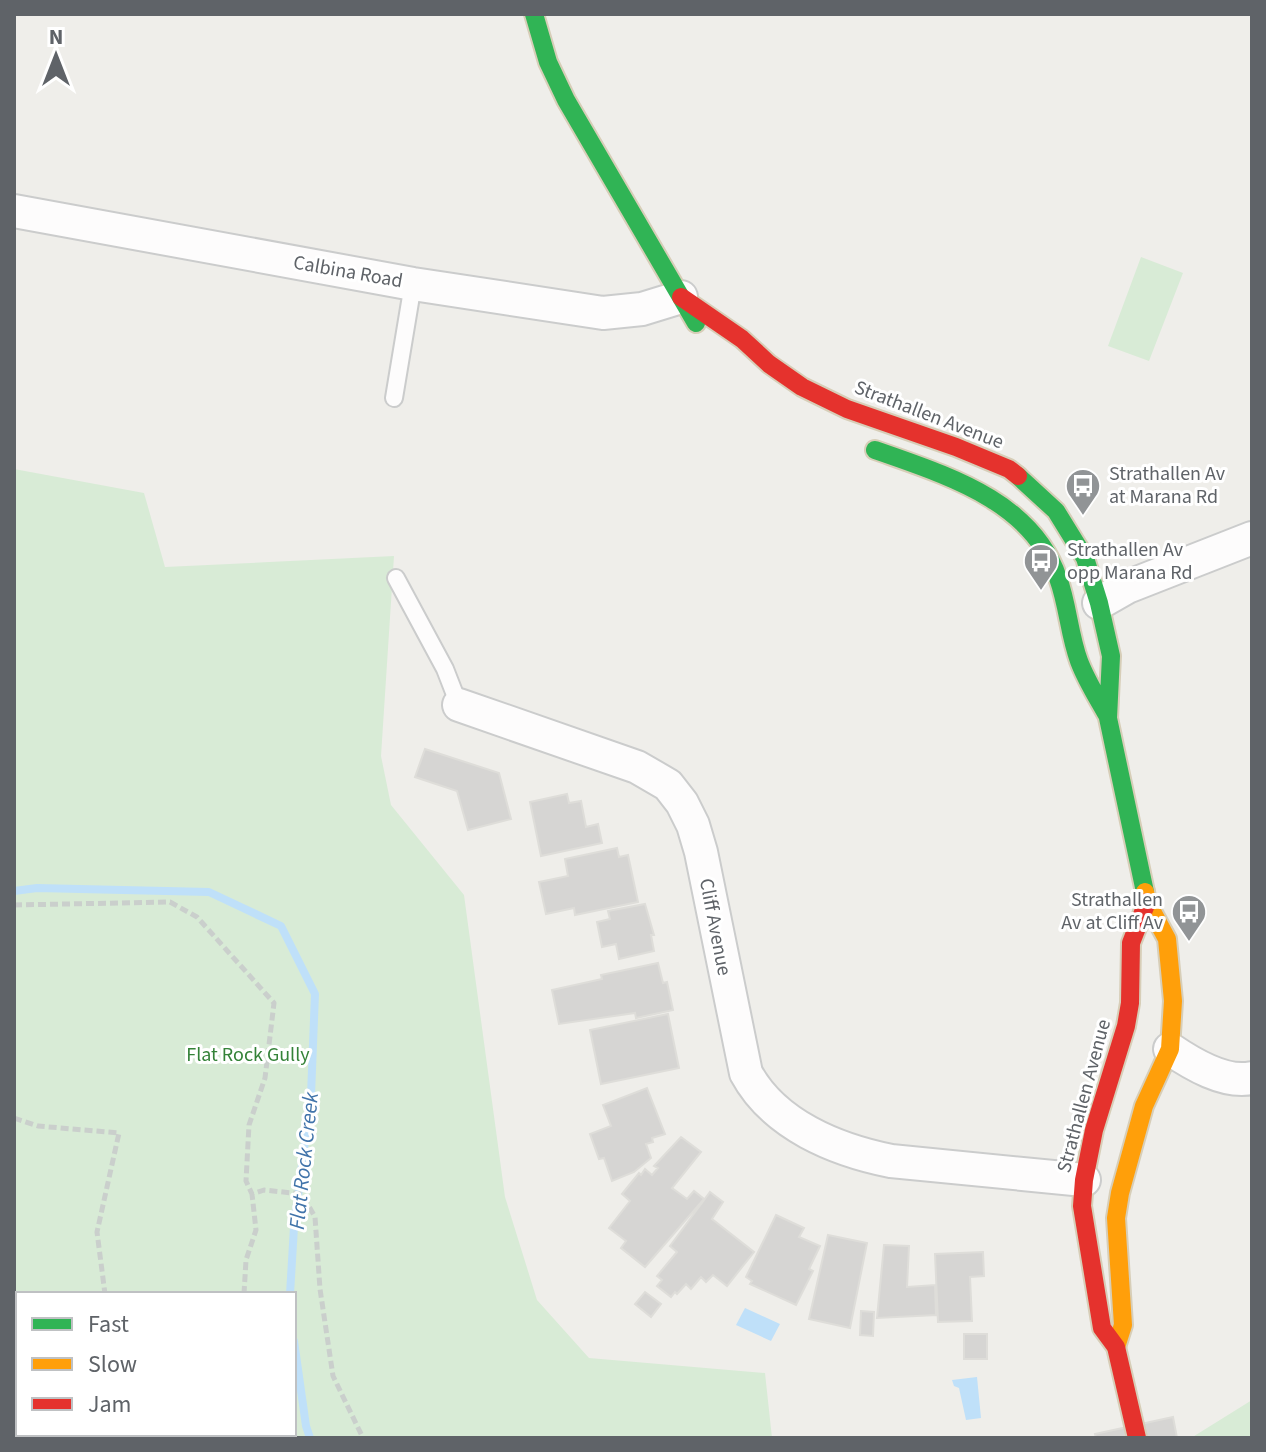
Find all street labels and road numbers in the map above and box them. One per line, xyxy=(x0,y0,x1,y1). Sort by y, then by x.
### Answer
street label: Calbina Road xyxy=(291,249,405,295)
street label: Strathallen Avenue xyxy=(850,374,1008,456)
street label: Cliff Avenue xyxy=(692,876,738,978)
street label: Strathallen Avenue xyxy=(1050,1016,1118,1176)

